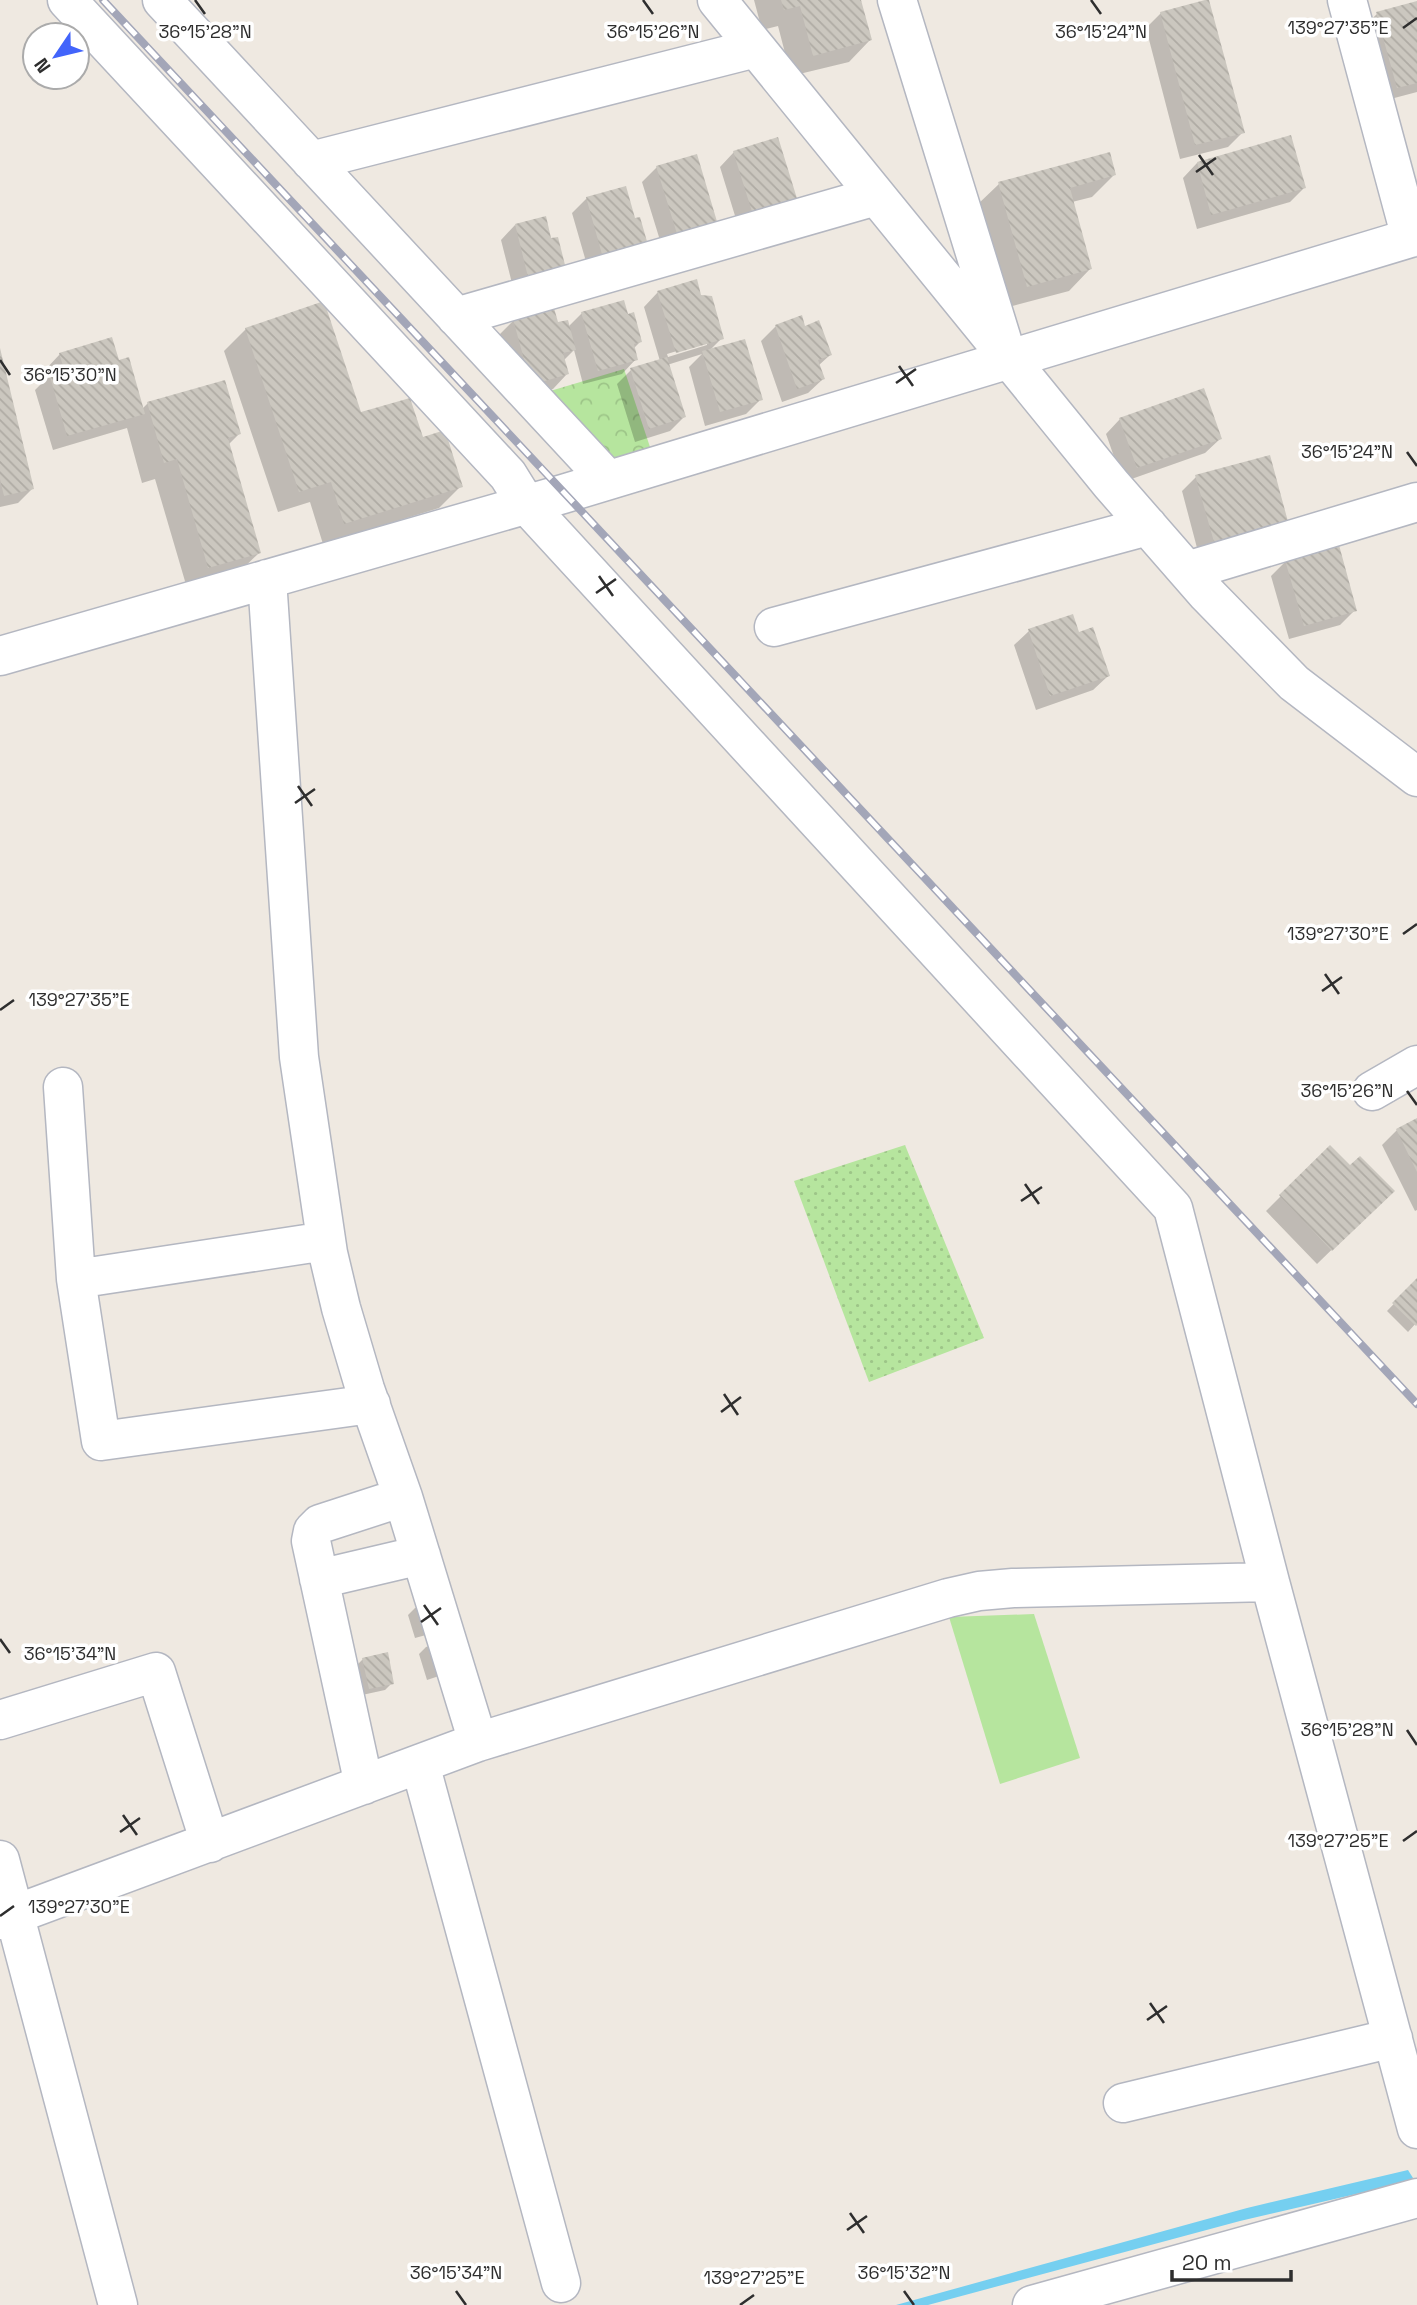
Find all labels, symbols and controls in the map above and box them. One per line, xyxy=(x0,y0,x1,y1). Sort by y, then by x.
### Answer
text: 139°27'35"E xyxy=(1287,16,1389,39)
text: 36°15'28"N xyxy=(158,20,252,43)
text: 36°15'26"N xyxy=(606,20,700,43)
text: 36°15'24"N xyxy=(1055,20,1147,43)
north arrow xyxy=(21,21,91,91)
text: N xyxy=(29,53,56,78)
text: 36°15'30"N xyxy=(23,363,117,386)
text: 36°15'24"N xyxy=(1301,440,1393,463)
text: 139°27'30"E xyxy=(1287,922,1389,945)
text: 139°27'35"E xyxy=(28,988,130,1011)
text: 36°15'26"N xyxy=(1300,1079,1394,1102)
text: 36°15'34"N xyxy=(24,1642,116,1665)
text: 36°15'28"N xyxy=(1300,1718,1394,1741)
text: 139°27'25"E xyxy=(1287,1829,1389,1852)
text: 139°27'30"E xyxy=(28,1895,130,1918)
scale bar xyxy=(1172,2238,1291,2282)
text: 20 m xyxy=(1182,2249,1232,2276)
text: 36°15'34"N xyxy=(410,2261,502,2284)
text: 36°15'32"N xyxy=(858,2261,950,2284)
text: 139°27'25"E xyxy=(703,2266,805,2289)

